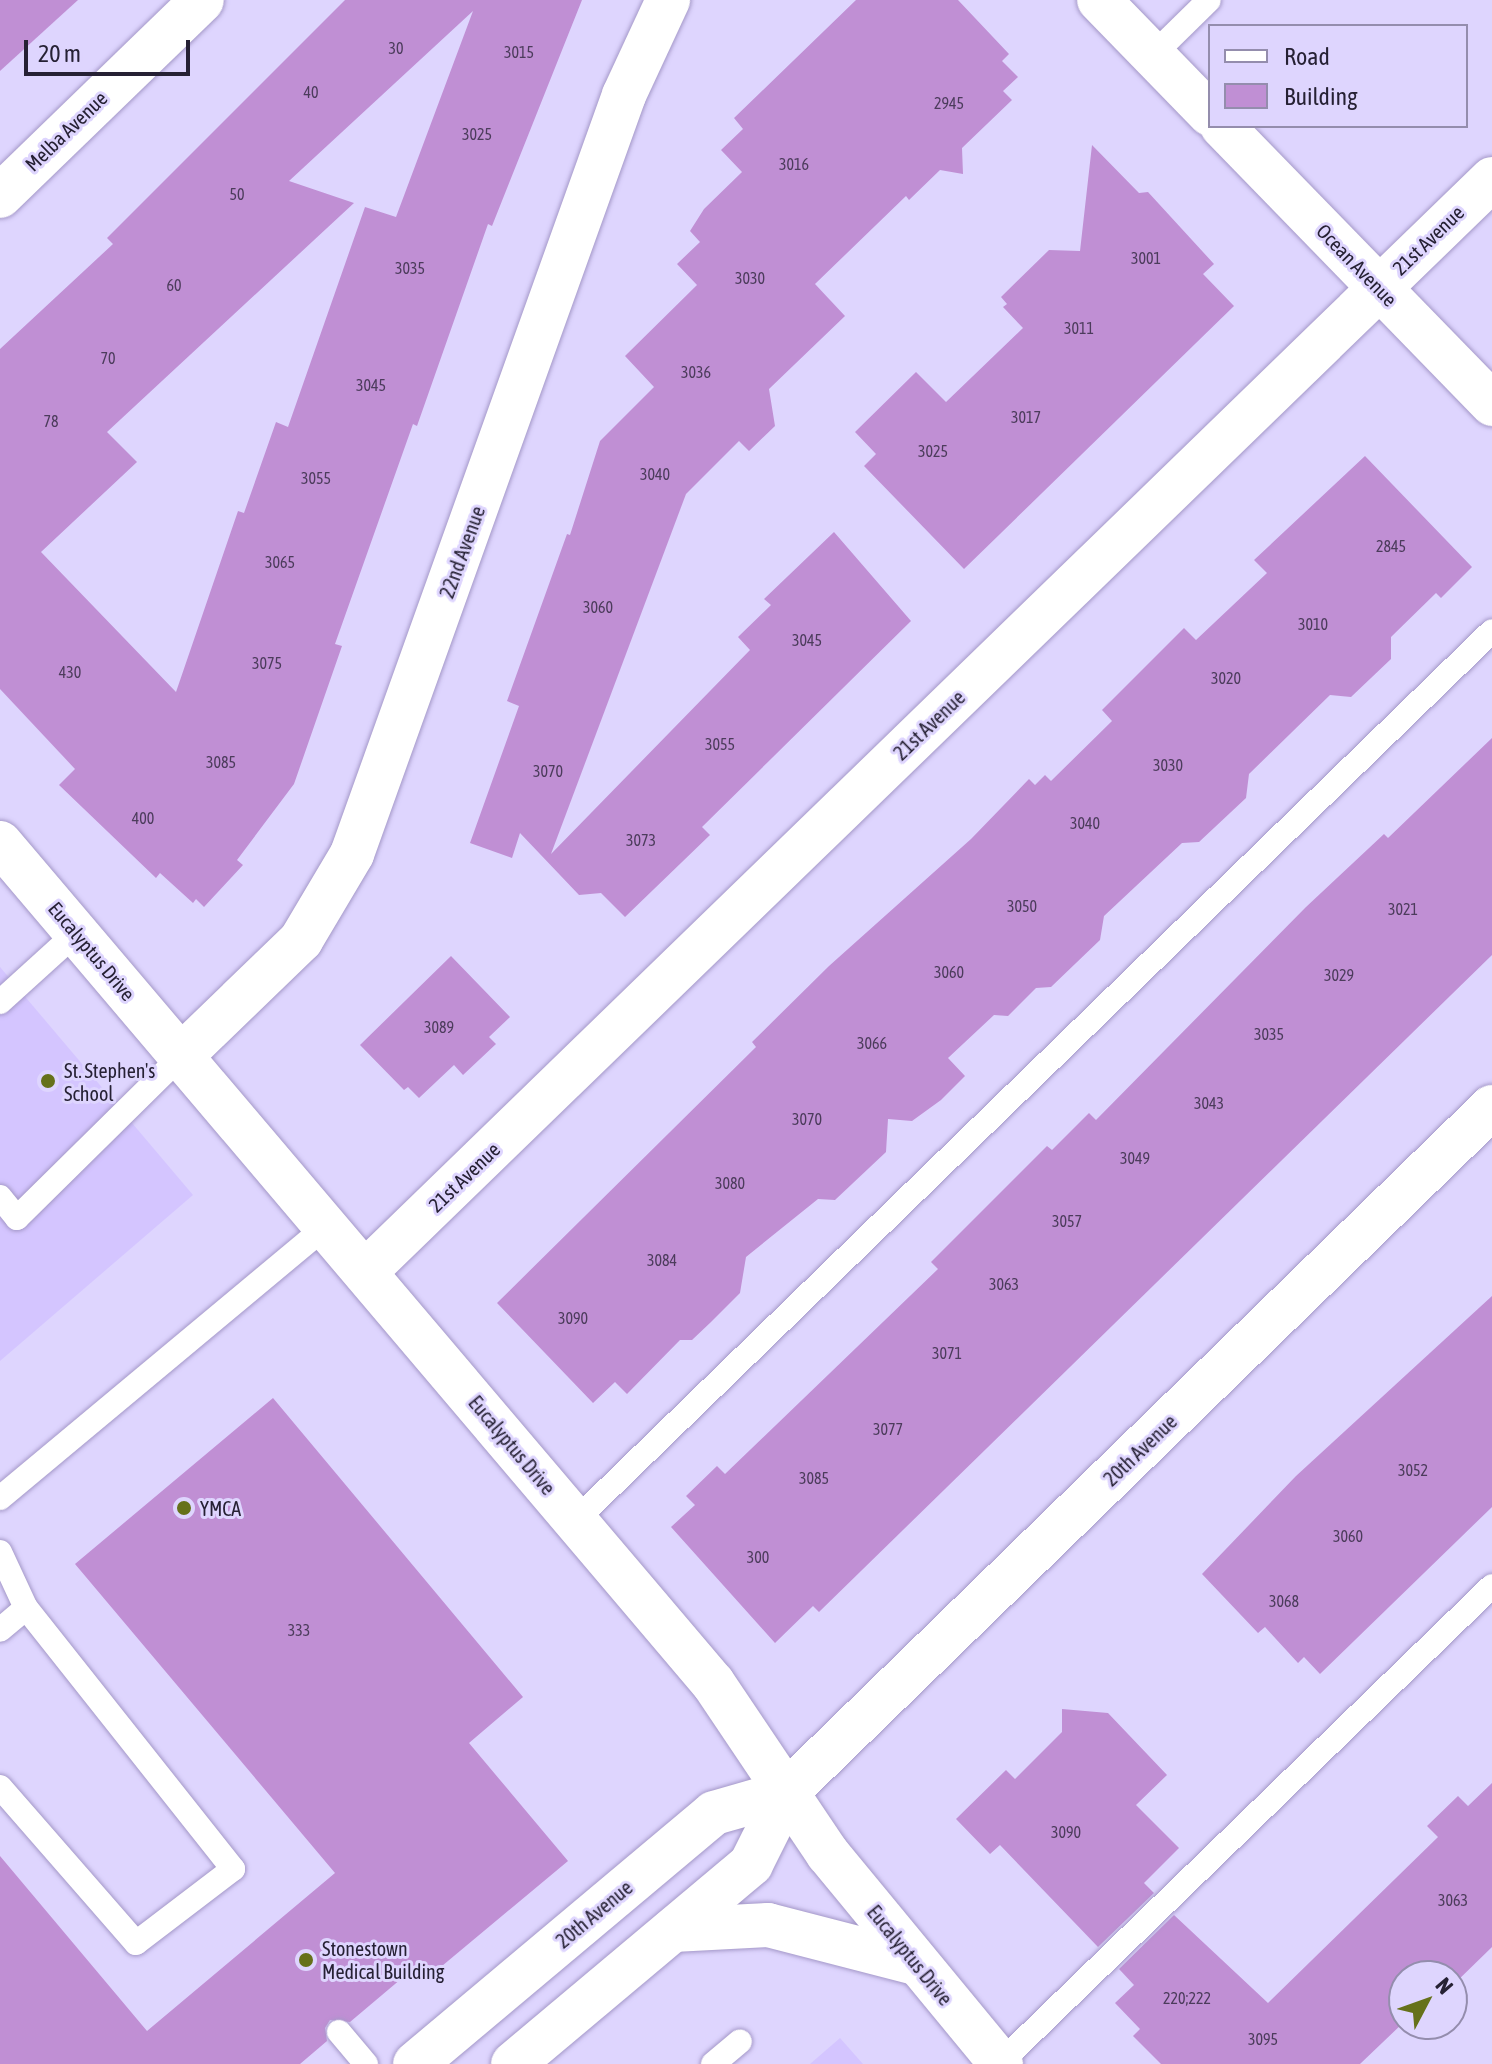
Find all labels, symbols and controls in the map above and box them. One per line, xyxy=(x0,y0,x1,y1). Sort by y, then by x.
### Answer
scale bar xyxy=(28,24,194,74)
legend xyxy=(1208,24,1468,128)
house number: 30 xyxy=(388,38,404,58)
text: 20 m xyxy=(38,40,81,67)
house number: 3015 xyxy=(504,42,534,62)
text: Road xyxy=(1284,43,1330,70)
house number: 40 xyxy=(303,82,319,102)
text: Building xyxy=(1284,83,1357,110)
street label: Melba Avenue xyxy=(20,86,112,176)
house number: 2945 xyxy=(934,93,964,113)
house number: 3025 xyxy=(462,124,492,144)
house number: 3016 xyxy=(779,154,809,174)
house number: 50 xyxy=(229,184,245,204)
street label: 21st Avenue xyxy=(1387,200,1469,280)
street label: Ocean Avenue xyxy=(1312,219,1402,311)
house number: 3001 xyxy=(1131,248,1161,268)
house number: 3035 xyxy=(395,258,425,278)
house number: 3030 xyxy=(735,268,765,288)
house number: 60 xyxy=(166,275,182,295)
house number: 3011 xyxy=(1064,318,1094,338)
house number: 70 xyxy=(100,348,116,368)
house number: 3036 xyxy=(681,362,711,382)
house number: 3045 xyxy=(356,375,386,395)
house number: 3017 xyxy=(1011,407,1041,427)
house number: 78 xyxy=(43,411,59,431)
house number: 3025 xyxy=(918,441,948,461)
house number: 3040 xyxy=(640,464,670,484)
house number: 3055 xyxy=(301,468,331,488)
street label: 22nd Avenue xyxy=(434,503,490,601)
house number: 2845 xyxy=(1376,536,1406,556)
house number: 3065 xyxy=(265,552,295,572)
house number: 3060 xyxy=(583,597,613,617)
house number: 3010 xyxy=(1298,614,1328,634)
house number: 3045 xyxy=(792,630,822,650)
house number: 3075 xyxy=(252,653,282,673)
house number: 430 xyxy=(59,662,81,682)
house number: 3020 xyxy=(1211,668,1241,688)
street label: 21st Avenue xyxy=(888,685,970,765)
house number: 3055 xyxy=(705,734,735,754)
house number: 3085 xyxy=(206,752,236,772)
house number: 3030 xyxy=(1153,755,1183,775)
house number: 3070 xyxy=(533,761,563,781)
house number: 400 xyxy=(132,808,154,828)
house number: 3040 xyxy=(1070,813,1100,833)
house number: 3073 xyxy=(626,830,656,850)
house number: 3050 xyxy=(1007,896,1037,916)
street label: Eucalyptus Drive xyxy=(44,897,140,1005)
house number: 3021 xyxy=(1388,899,1418,919)
house number: 3060 xyxy=(934,962,964,982)
house number: 3029 xyxy=(1324,965,1354,985)
house number: 3089 xyxy=(424,1017,454,1037)
house number: 3035 xyxy=(1254,1024,1284,1044)
house number: 3066 xyxy=(857,1033,887,1053)
place label: St. Stephen's School xyxy=(64,1058,155,1105)
marker: St. Stephen's School xyxy=(39,1072,57,1090)
house number: 3043 xyxy=(1194,1093,1224,1113)
house number: 3070 xyxy=(792,1109,822,1129)
street label: 21st Avenue xyxy=(423,1137,505,1217)
house number: 3049 xyxy=(1120,1148,1150,1168)
house number: 3080 xyxy=(715,1173,745,1193)
house number: 3057 xyxy=(1052,1211,1082,1231)
house number: 3084 xyxy=(647,1250,677,1270)
house number: 3063 xyxy=(989,1274,1019,1294)
house number: 3090 xyxy=(558,1308,588,1328)
house number: 3071 xyxy=(932,1343,962,1363)
street label: Eucalyptus Drive xyxy=(464,1391,560,1499)
street label: 20th Avenue xyxy=(1098,1409,1182,1491)
house number: 3077 xyxy=(873,1419,903,1439)
house number: 3052 xyxy=(1398,1460,1428,1480)
house number: 3085 xyxy=(799,1468,829,1488)
place label: YMCA xyxy=(200,1496,241,1520)
marker: YMCA xyxy=(175,1499,193,1517)
house number: 3060 xyxy=(1333,1526,1363,1546)
house number: 300 xyxy=(747,1547,769,1567)
house number: 3068 xyxy=(1269,1591,1299,1611)
house number: 333 xyxy=(288,1620,310,1640)
house number: 3090 xyxy=(1051,1822,1081,1842)
street label: 20th Avenue xyxy=(551,1875,637,1953)
house number: 3063 xyxy=(1438,1890,1468,1910)
street label: Eucalyptus Drive xyxy=(862,1900,958,2010)
place label: Stonestown Medical Building xyxy=(322,1936,444,1983)
marker: Stonestown Medical Building xyxy=(297,1951,315,1969)
north arrow xyxy=(1388,1960,1468,2040)
text: N xyxy=(1431,1972,1459,1999)
house number: 220;222 xyxy=(1163,1988,1211,2008)
house number: 3095 xyxy=(1248,2029,1278,2049)

